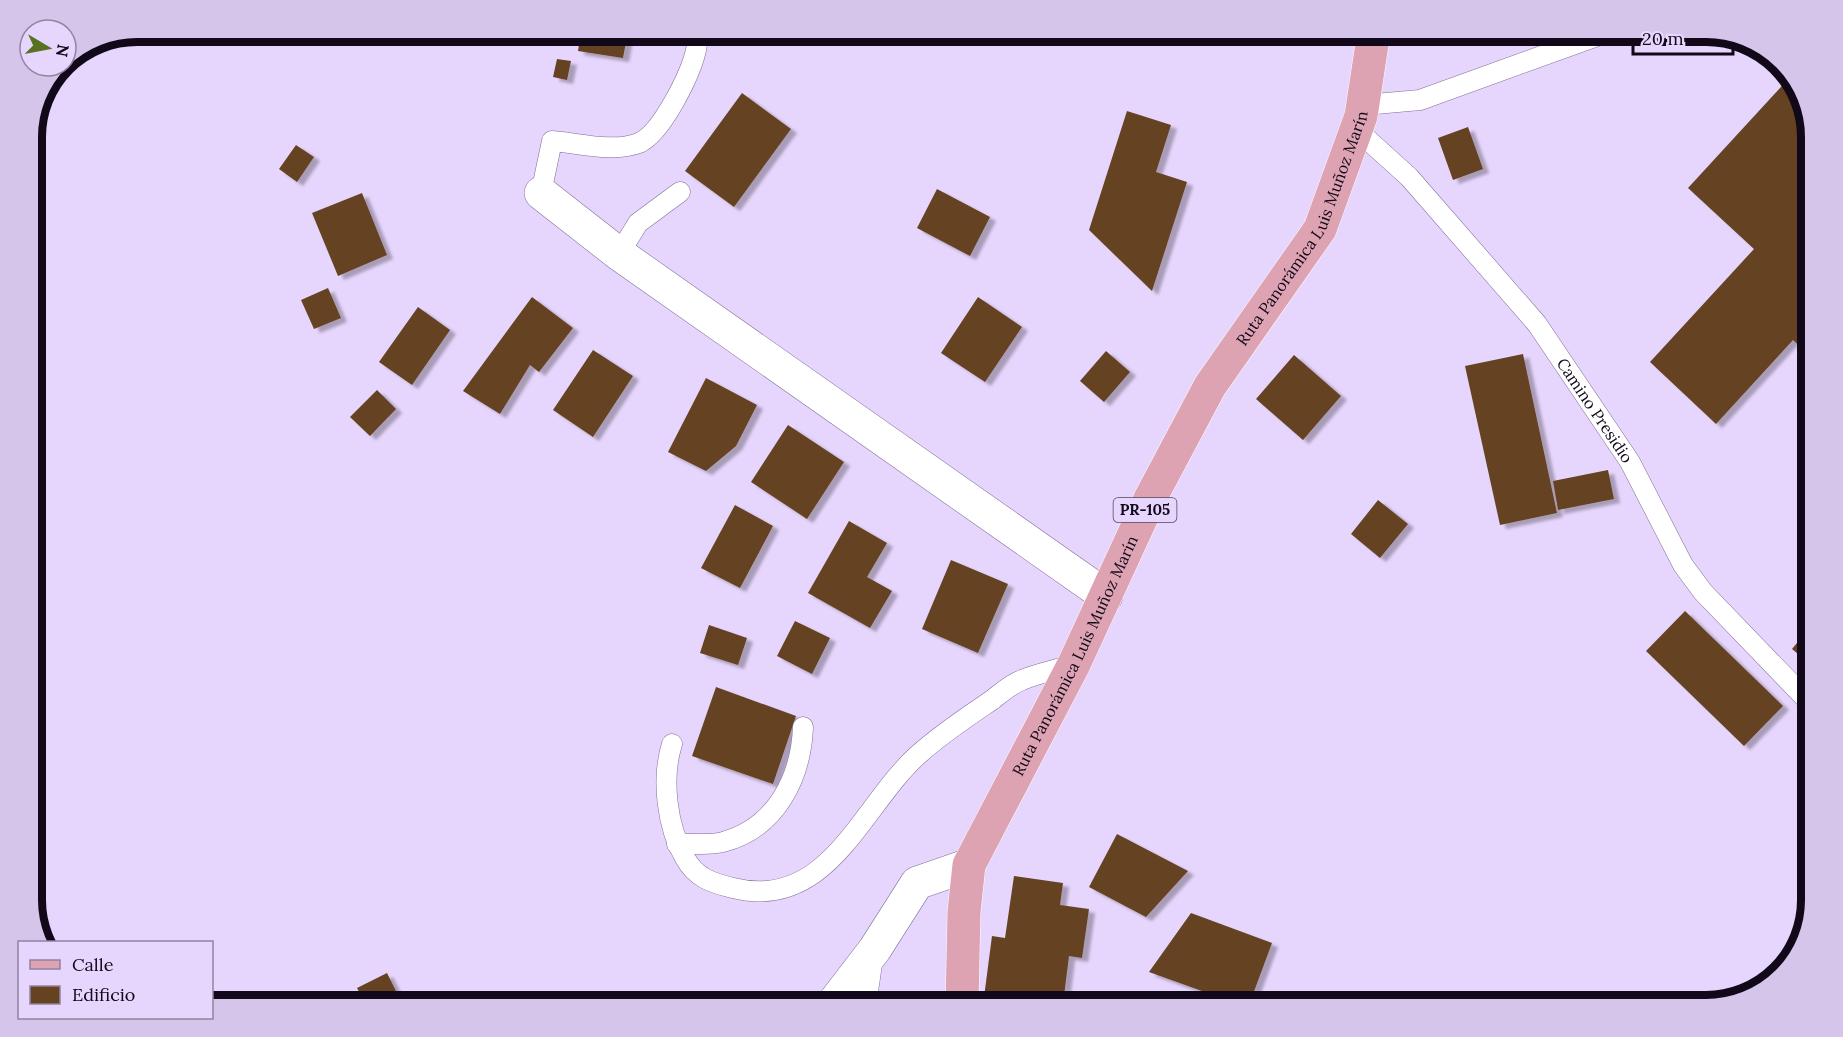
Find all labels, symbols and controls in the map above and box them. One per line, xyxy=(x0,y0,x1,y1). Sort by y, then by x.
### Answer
north arrow xyxy=(18,18,78,78)
scale bar xyxy=(1633,18,1734,56)
text: 20 m xyxy=(1642,27,1684,50)
text: N xyxy=(52,43,74,58)
street label: Ruta Panorámica Luis Muñoz Marín xyxy=(1232,109,1372,349)
street label: Camino Presidio xyxy=(1553,354,1638,466)
road number: PR-105 xyxy=(1114,498,1176,522)
street label: Ruta Panorámica Luis Muñoz Marín xyxy=(1007,532,1142,779)
legend xyxy=(18,941,213,1019)
text: Calle xyxy=(72,953,114,976)
text: Edificio xyxy=(72,983,135,1006)

